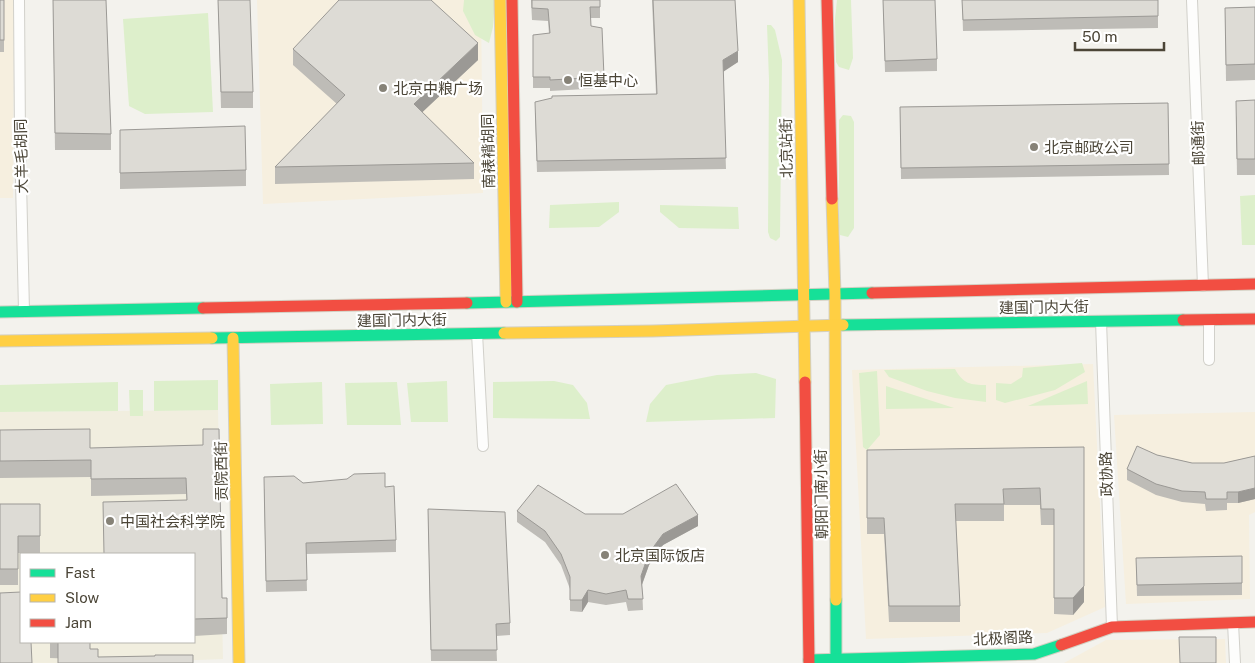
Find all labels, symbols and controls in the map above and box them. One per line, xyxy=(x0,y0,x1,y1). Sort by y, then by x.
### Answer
scale bar xyxy=(1075,20,1164,52)
text: 50 m xyxy=(1082,28,1117,45)
place label: 恒基中心 xyxy=(578,72,638,89)
marker: 恒基中心 xyxy=(562,74,574,86)
place label: 北京中粮广场 xyxy=(393,80,483,97)
marker: 北京中粮广场 xyxy=(377,82,389,94)
street label: 南裱褙胡同 xyxy=(479,113,497,189)
street label: 大羊毛胡同 xyxy=(12,118,30,194)
street label: 北京站街 xyxy=(777,118,795,178)
street label: 邮通街 xyxy=(1189,120,1207,166)
place label: 北京邮政公司 xyxy=(1044,139,1134,156)
marker: 北京邮政公司 xyxy=(1028,141,1040,153)
street label: 建国门内大街 xyxy=(999,298,1089,316)
street label: 建国门内大街 xyxy=(357,311,447,329)
street label: 贡院西街 xyxy=(212,441,230,501)
street label: 朝阳门南小街 xyxy=(812,449,830,539)
street label: 政协路 xyxy=(1097,451,1115,497)
place label: 中国社会科学院 xyxy=(120,513,225,530)
marker: 中国社会科学院 xyxy=(104,515,116,527)
place label: 北京国际饭店 xyxy=(615,547,705,564)
marker: 北京国际饭店 xyxy=(599,549,611,561)
legend xyxy=(20,553,195,643)
text: Fast xyxy=(65,564,95,581)
text: Slow xyxy=(65,589,100,606)
text: Jam xyxy=(65,614,92,631)
street label: 北极阁路 xyxy=(973,628,1033,648)

